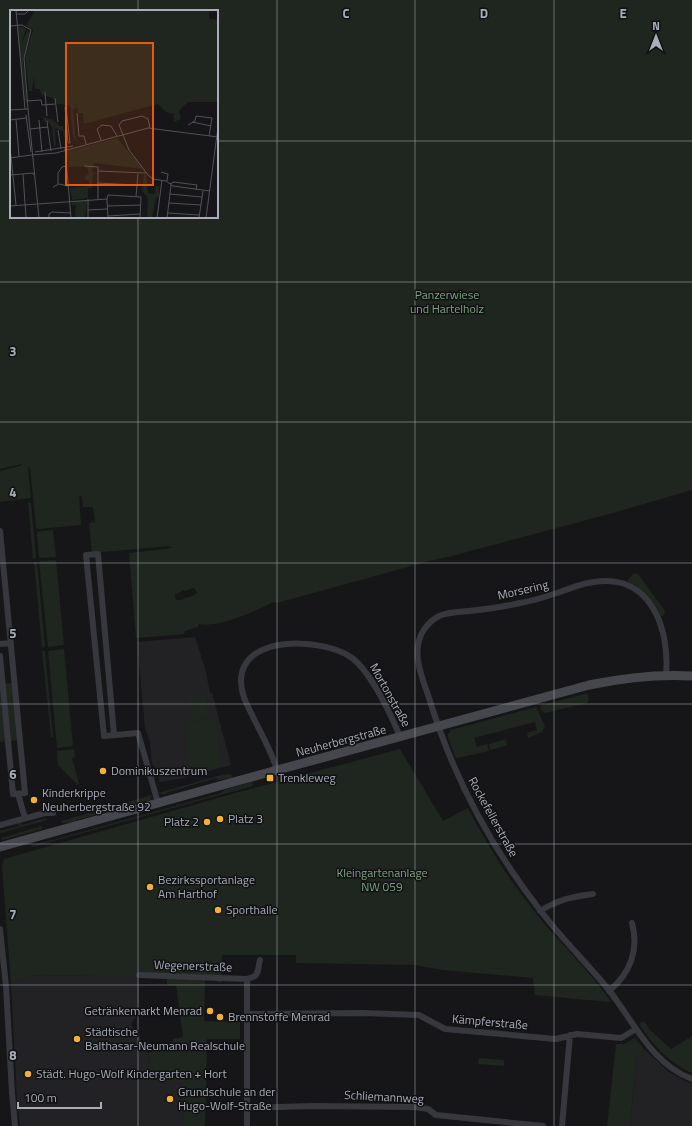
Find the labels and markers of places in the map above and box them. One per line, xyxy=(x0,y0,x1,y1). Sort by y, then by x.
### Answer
place label: Dominikuszentrum xyxy=(111,761,207,780)
marker: Dominikuszentrum xyxy=(98,766,108,776)
place label: Trenkleweg xyxy=(278,768,336,787)
marker: Trenkleweg xyxy=(265,773,275,783)
place label: Kinderkrippe Neuherbergstraße 92 xyxy=(42,783,151,816)
marker: Kinderkrippe Neuherbergstraße 92 xyxy=(29,795,39,805)
place label: Platz 3 xyxy=(228,809,263,828)
place label: Platz 2 xyxy=(164,812,199,831)
marker: Platz 3 xyxy=(215,814,225,824)
marker: Platz 2 xyxy=(202,817,212,827)
place label: Bezirkssportanlage Am Harthof xyxy=(158,870,255,903)
marker: Bezirkssportanlage Am Harthof xyxy=(145,882,155,892)
place label: Sporthalle xyxy=(226,900,278,919)
marker: Sporthalle xyxy=(213,905,223,915)
place label: Getränkemarkt Menrad xyxy=(84,1001,202,1020)
marker: Getränkemarkt Menrad xyxy=(205,1006,215,1016)
place label: Brennstoffe Menrad xyxy=(228,1007,330,1026)
marker: Brennstoffe Menrad xyxy=(215,1012,225,1022)
place label: Städtische Balthasar-Neumann Realschule xyxy=(85,1022,245,1055)
marker: Städtische Balthasar-Neumann Realschule xyxy=(72,1034,82,1044)
place label: Städt. Hugo-Wolf Kindergarten + Hort xyxy=(36,1064,227,1083)
marker: Städt. Hugo-Wolf Kindergarten + Hort xyxy=(23,1069,33,1079)
place label: Grundschule an der Hugo-Wolf-Straße xyxy=(178,1082,275,1115)
marker: Grundschule an der Hugo-Wolf-Straße xyxy=(165,1094,175,1104)

